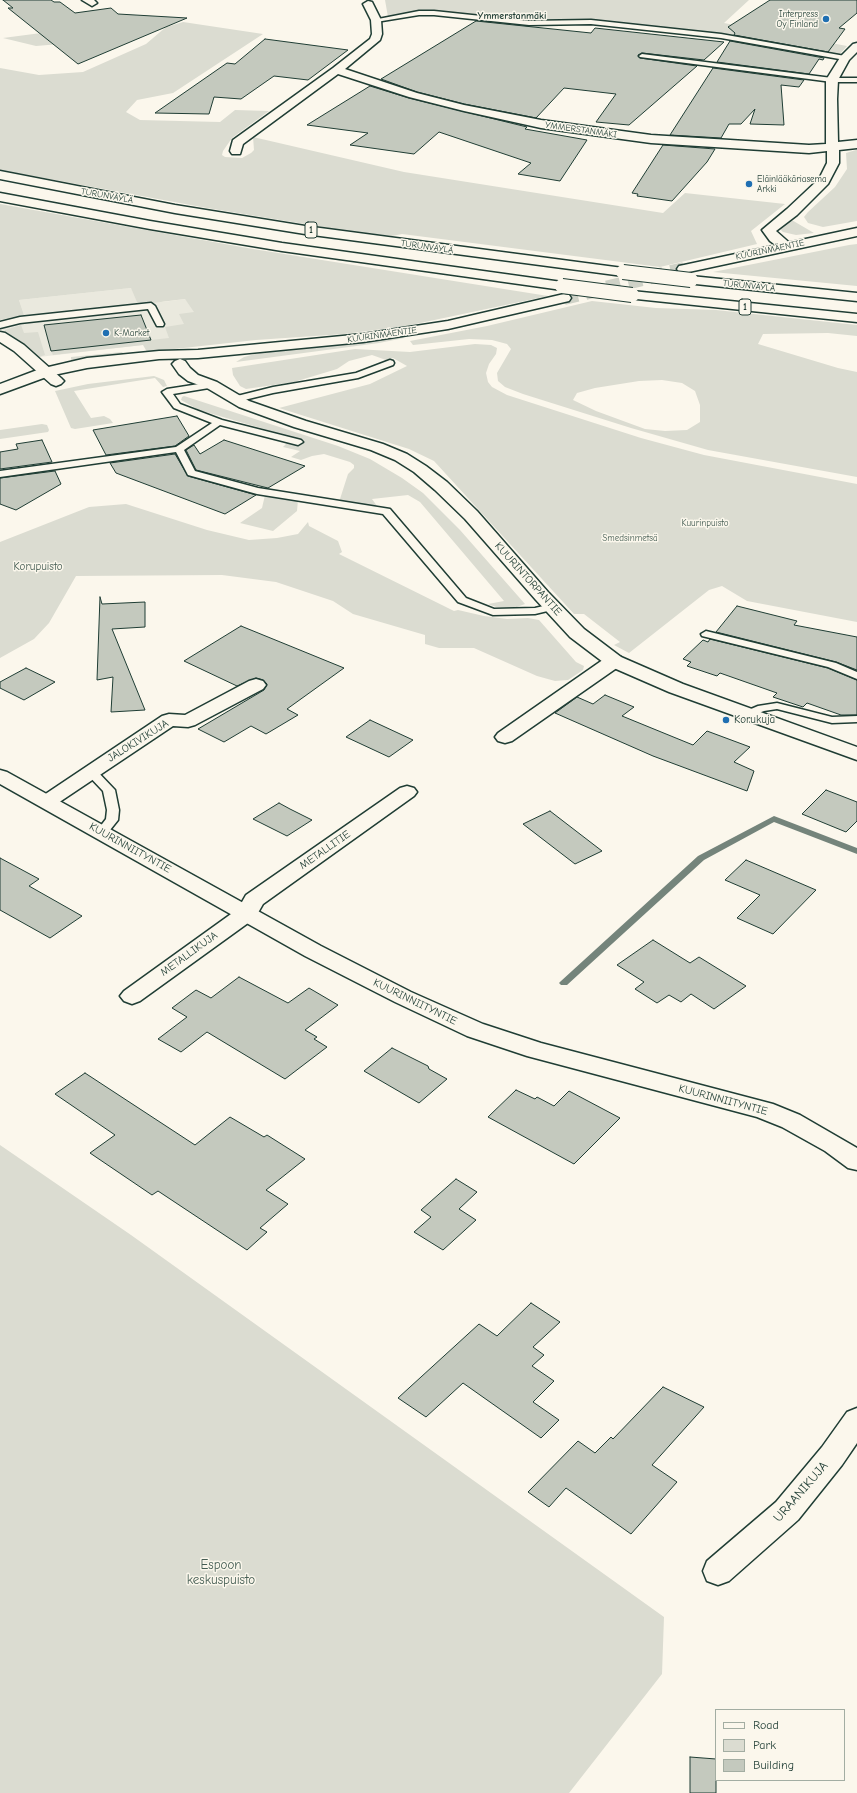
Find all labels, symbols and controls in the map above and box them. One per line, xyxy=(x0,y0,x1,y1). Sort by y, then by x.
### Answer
place label: Interpress Oy Finland xyxy=(777,9,818,30)
district label: Ymmerstanmäki xyxy=(478,10,546,22)
marker: Interpress Oy Finland xyxy=(821,14,831,24)
street label: YMMERSTANMÄKI xyxy=(544,120,618,140)
place label: Eläinlääkäriasema Arkki xyxy=(757,174,827,195)
marker: Eläinlääkäriasema Arkki xyxy=(744,179,754,189)
street label: TURUNVÄYLÄ xyxy=(80,186,134,206)
road number: 1 xyxy=(305,222,317,238)
street label: KUURINMÄENTIE xyxy=(735,237,805,263)
street label: TURUNVÄYLÄ xyxy=(400,238,454,256)
street label: TURUNVÄYLÄ xyxy=(722,278,776,294)
road number: 1 xyxy=(739,299,751,315)
street label: KUURINMÄENTIE xyxy=(347,325,417,345)
marker: K-Market xyxy=(101,328,111,338)
place label: K-Market xyxy=(114,328,149,338)
park label: Kuurinpuisto xyxy=(681,518,729,528)
park label: Smedsinmetsä xyxy=(602,533,658,543)
street label: KUURINTORPANTIE xyxy=(492,540,564,618)
park label: Korupuisto xyxy=(13,560,63,574)
place label: Korukuja xyxy=(734,713,775,727)
marker: Korukuja xyxy=(721,715,731,725)
street label: JALOKIVIKUJA xyxy=(105,717,171,765)
street label: KUURINNIITYNTIE xyxy=(87,820,173,876)
street label: METALLITIE xyxy=(297,828,353,872)
street label: METALLIKUJA xyxy=(158,929,220,979)
street label: KUURINNIITYNTIE xyxy=(371,976,459,1028)
street label: KUURINNIITYNTIE xyxy=(677,1082,769,1118)
street label: URAANIKUJA xyxy=(770,1458,832,1526)
park label: Espoon keskuspuisto xyxy=(187,1557,255,1588)
legend xyxy=(715,1709,845,1781)
text: Road xyxy=(753,1718,779,1732)
text: Park xyxy=(753,1738,776,1752)
text: Building xyxy=(753,1758,794,1772)

